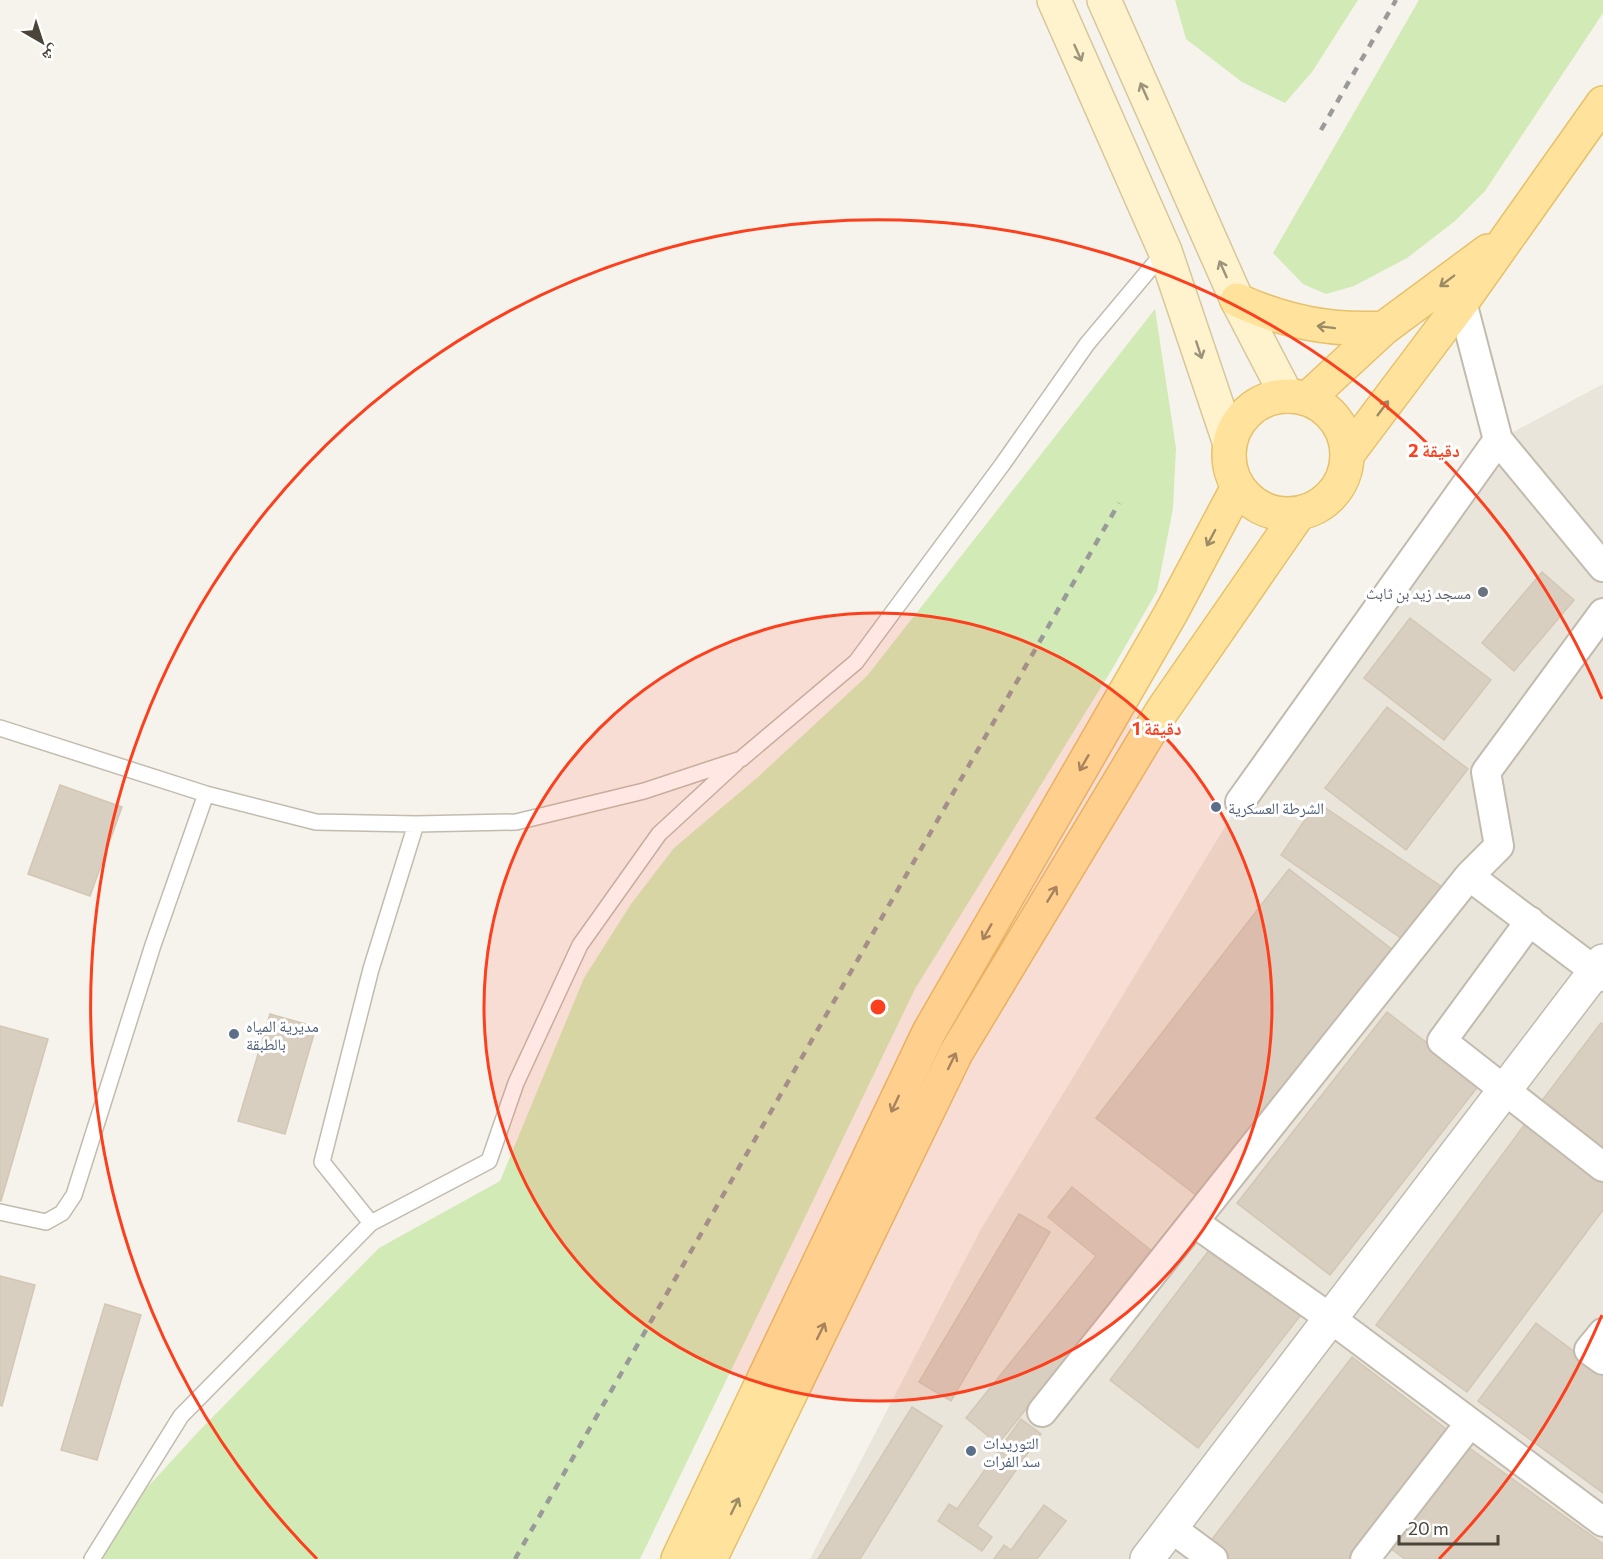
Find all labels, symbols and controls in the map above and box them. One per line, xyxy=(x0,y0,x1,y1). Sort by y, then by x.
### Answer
north arrow xyxy=(12,12,72,72)
text: ش xyxy=(39,41,64,67)
one-way arrow xyxy=(1073,44,1084,62)
one-way arrow xyxy=(1138,82,1149,100)
one-way arrow xyxy=(1217,260,1228,279)
one-way arrow xyxy=(1440,275,1456,287)
one-way arrow xyxy=(1316,321,1336,332)
one-way arrow xyxy=(1195,340,1206,359)
one-way arrow xyxy=(1376,400,1389,416)
text: 2 دقيقة xyxy=(1408,439,1460,461)
one-way arrow xyxy=(1205,529,1217,546)
place label: مسجد زيد بن ثابث xyxy=(1366,583,1471,604)
marker: مسجد زيد بن ثابث xyxy=(1476,585,1490,599)
text: 1 دقيقة xyxy=(1132,717,1182,739)
one-way arrow xyxy=(1078,754,1090,771)
place label: الشرطة العسكرية xyxy=(1228,798,1324,818)
marker: الشرطة العسكرية xyxy=(1209,800,1223,814)
one-way arrow xyxy=(1046,886,1058,903)
one-way arrow xyxy=(980,923,992,940)
centre of rings xyxy=(868,997,888,1017)
place label: مديرية المياه بالطبقة xyxy=(246,1016,319,1053)
marker: مديرية المياه بالطبقة xyxy=(227,1027,241,1041)
one-way arrow xyxy=(947,1053,958,1071)
one-way arrow xyxy=(888,1094,900,1112)
one-way arrow xyxy=(815,1322,827,1340)
place label: التوريدات سد الفرات xyxy=(983,1433,1040,1471)
marker: التوريدات سد الفرات xyxy=(964,1444,978,1458)
one-way arrow xyxy=(730,1498,742,1516)
scale bar xyxy=(1399,1508,1498,1546)
text: 20 m xyxy=(1408,1517,1449,1539)

